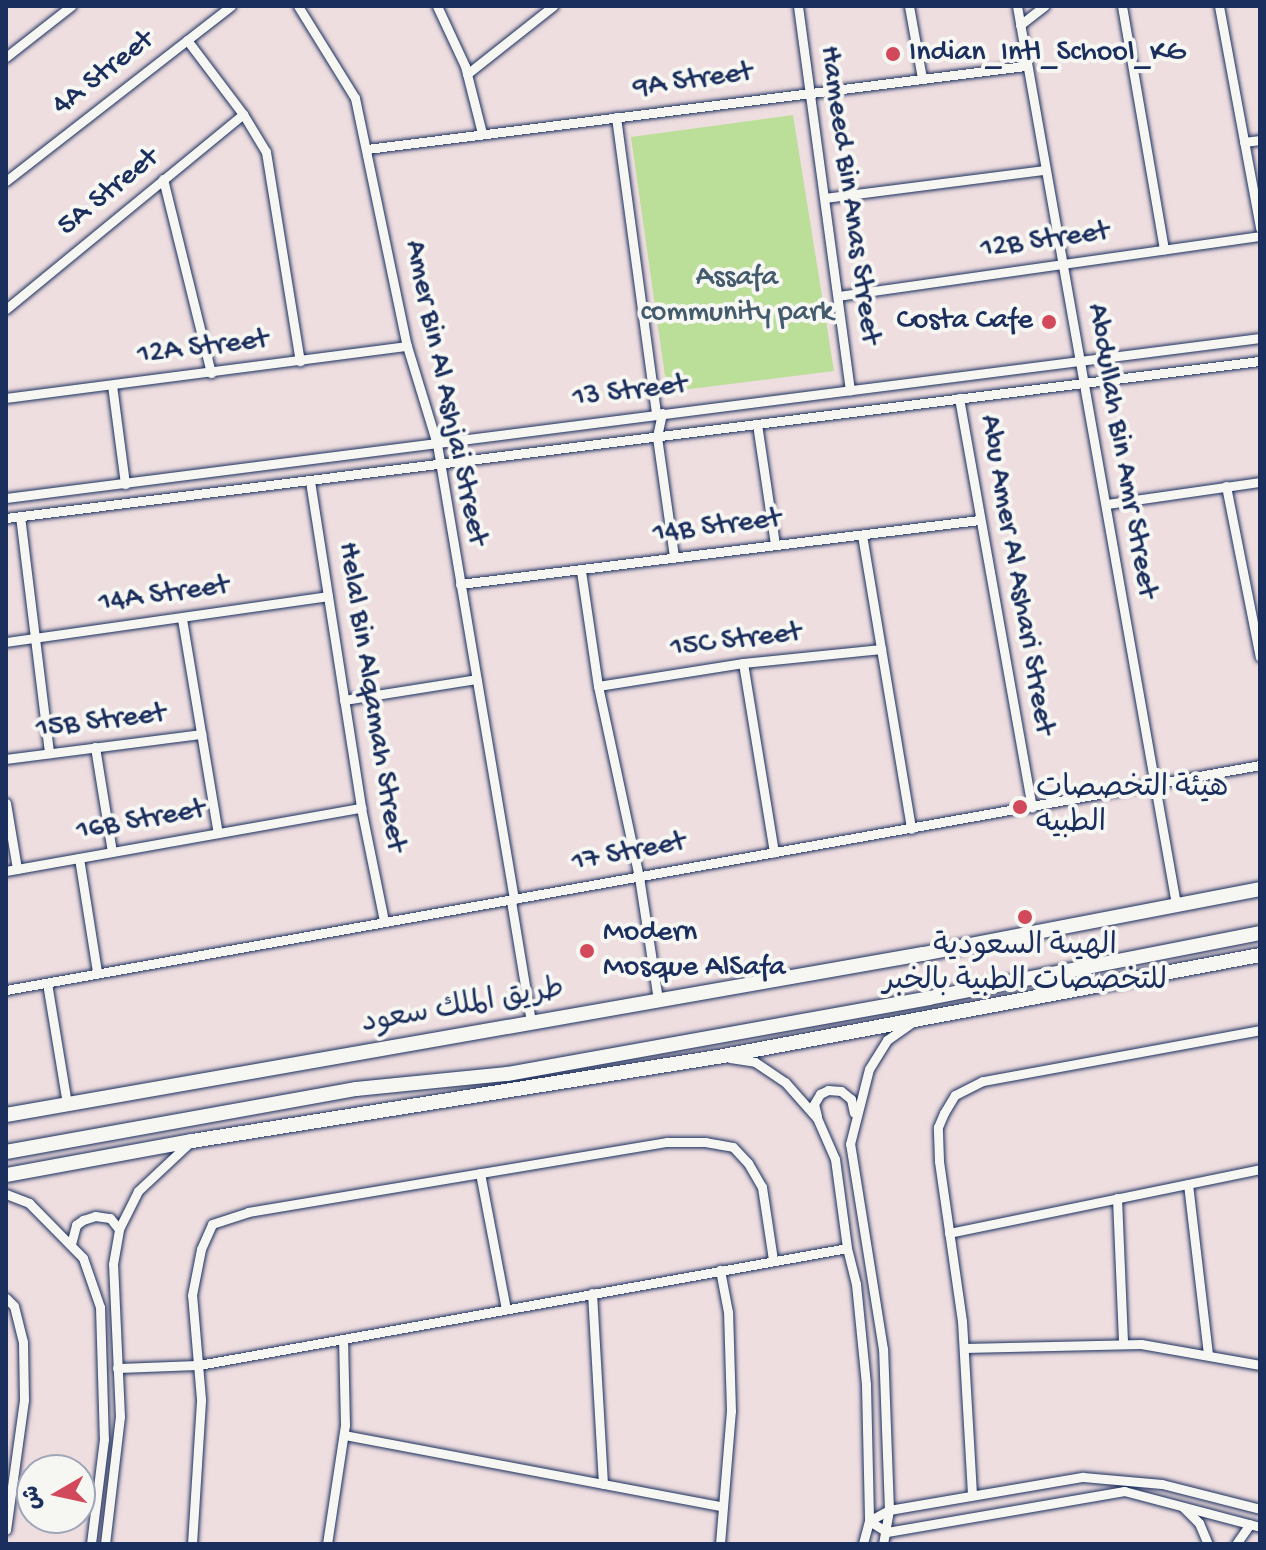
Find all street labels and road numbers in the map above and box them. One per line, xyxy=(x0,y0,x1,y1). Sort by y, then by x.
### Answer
street label: 4A Street xyxy=(46,23,162,125)
street label: Hameed Bin Anas Street xyxy=(809,44,887,346)
street label: 9A Street xyxy=(631,56,755,108)
street label: 5A Street xyxy=(51,141,167,245)
street label: 12B Street xyxy=(978,215,1112,269)
street label: Amer Bin Al Ashjai Street xyxy=(394,237,494,549)
street label: Abdullah Bin Amr Street xyxy=(1076,301,1164,601)
street label: 12A Street xyxy=(135,323,271,375)
street label: 13 Street xyxy=(571,368,689,418)
street label: Abu Amer Al Ashari Street xyxy=(969,412,1061,738)
street label: 14B Street xyxy=(651,502,783,554)
street label: Helal Bin Alqamah Street xyxy=(328,540,412,854)
street label: 14A Street xyxy=(97,569,231,623)
street label: 15C Street xyxy=(669,616,803,668)
street label: 15B Street xyxy=(34,697,168,749)
street label: 16B Street xyxy=(74,793,208,851)
street label: 17 Street xyxy=(569,825,689,883)
street label: طريق الملك سعود xyxy=(359,972,567,1044)

